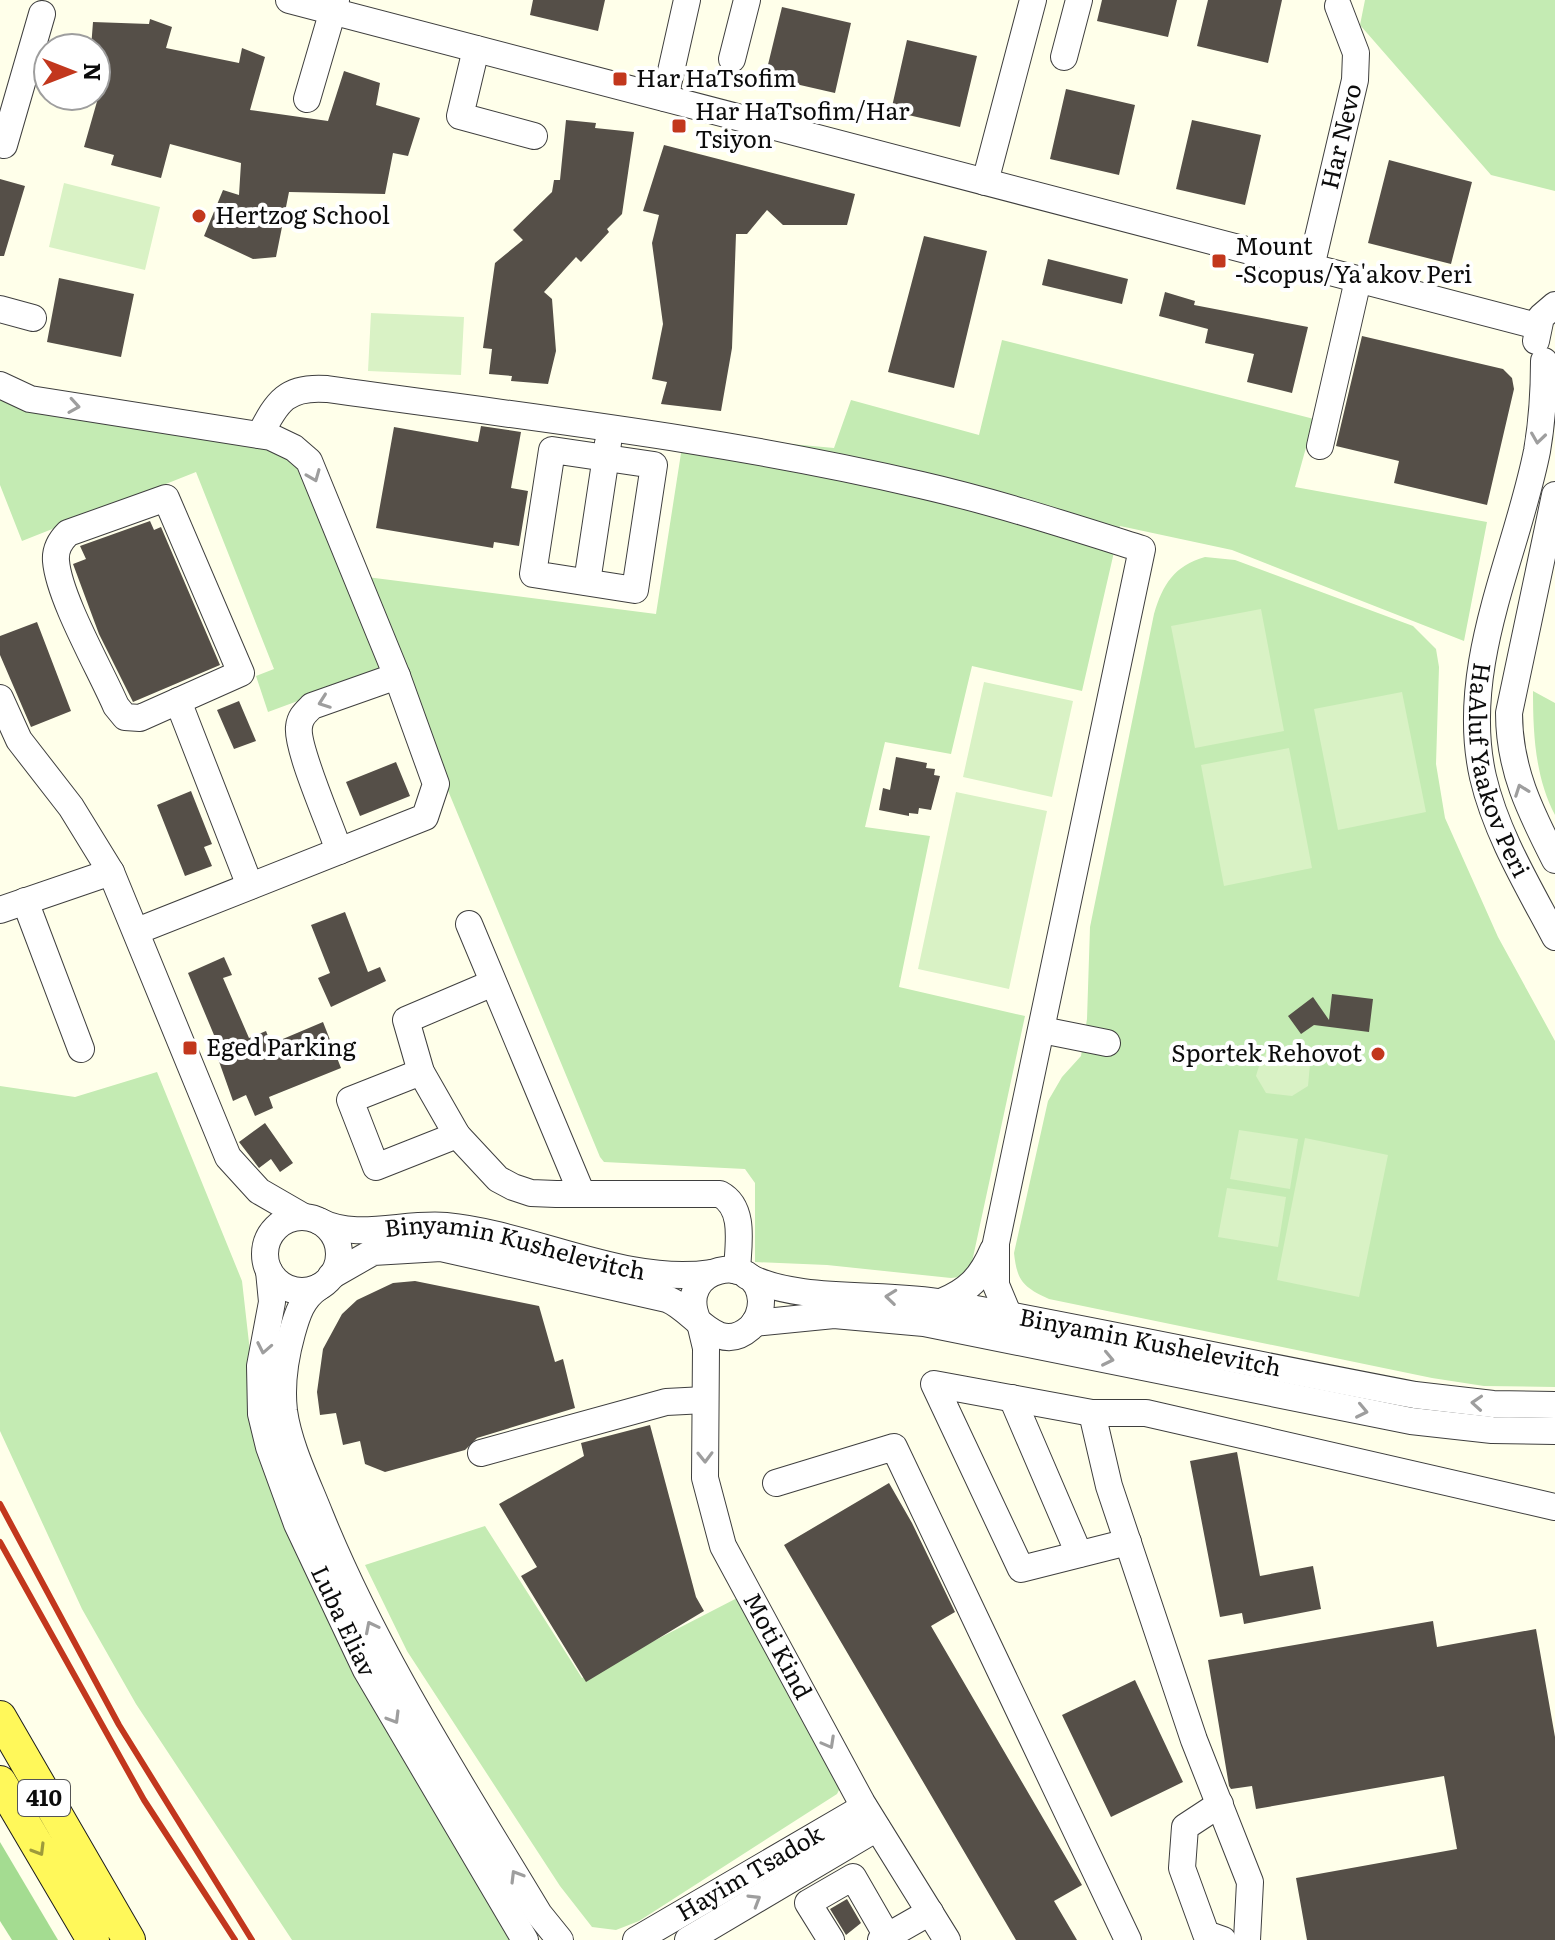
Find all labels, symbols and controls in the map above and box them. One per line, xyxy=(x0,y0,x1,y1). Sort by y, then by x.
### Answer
north arrow xyxy=(32,32,112,112)
place label: Har HaTsofim xyxy=(636,59,796,94)
text: N xyxy=(77,63,110,81)
marker: Har HaTsofim xyxy=(611,70,629,88)
street label: Har Nevo xyxy=(1310,80,1369,192)
place label: Har HaTsofim/Har Tsiyon xyxy=(695,92,910,155)
marker: Har HaTsofim/Har Tsiyon xyxy=(670,117,688,135)
place label: Hertzog School xyxy=(215,196,390,231)
marker: Hertzog School xyxy=(190,207,208,225)
place label: Mount -Scopus/Ya'akov Peri xyxy=(1235,227,1472,290)
marker: Mount -Scopus/Ya'akov Peri xyxy=(1210,252,1228,270)
one-way arrow xyxy=(67,397,81,414)
one-way arrow xyxy=(1530,431,1547,445)
one-way arrow xyxy=(305,467,321,482)
street label: HaAluf Yaakov Peri xyxy=(1462,661,1540,883)
one-way arrow xyxy=(318,692,332,709)
one-way arrow xyxy=(1515,784,1531,798)
place label: Eged Parking xyxy=(206,1028,357,1063)
place label: Sportek Rehovot xyxy=(1171,1034,1362,1069)
marker: Eged Parking xyxy=(181,1039,199,1057)
marker: Sportek Rehovot xyxy=(1369,1045,1387,1063)
street label: Binyamin Kushelevitch xyxy=(382,1205,648,1287)
one-way arrow xyxy=(884,1288,897,1305)
street label: Binyamin Kushelevitch xyxy=(1017,1298,1285,1384)
one-way arrow xyxy=(256,1341,273,1354)
one-way arrow xyxy=(1100,1350,1114,1367)
one-way arrow xyxy=(1470,1395,1483,1412)
one-way arrow xyxy=(1355,1402,1369,1419)
one-way arrow xyxy=(696,1451,713,1464)
street label: Luba Eliav xyxy=(304,1559,387,1682)
street label: Moti Kind xyxy=(736,1586,823,1705)
one-way arrow xyxy=(366,1621,381,1636)
one-way arrow xyxy=(384,1709,400,1724)
one-way arrow xyxy=(819,1735,834,1750)
road number: 410 xyxy=(18,1780,70,1816)
street label: Hayim Tsadok xyxy=(669,1815,829,1928)
one-way arrow xyxy=(29,1841,45,1856)
one-way arrow xyxy=(510,1870,526,1885)
one-way arrow xyxy=(746,1894,761,1910)

